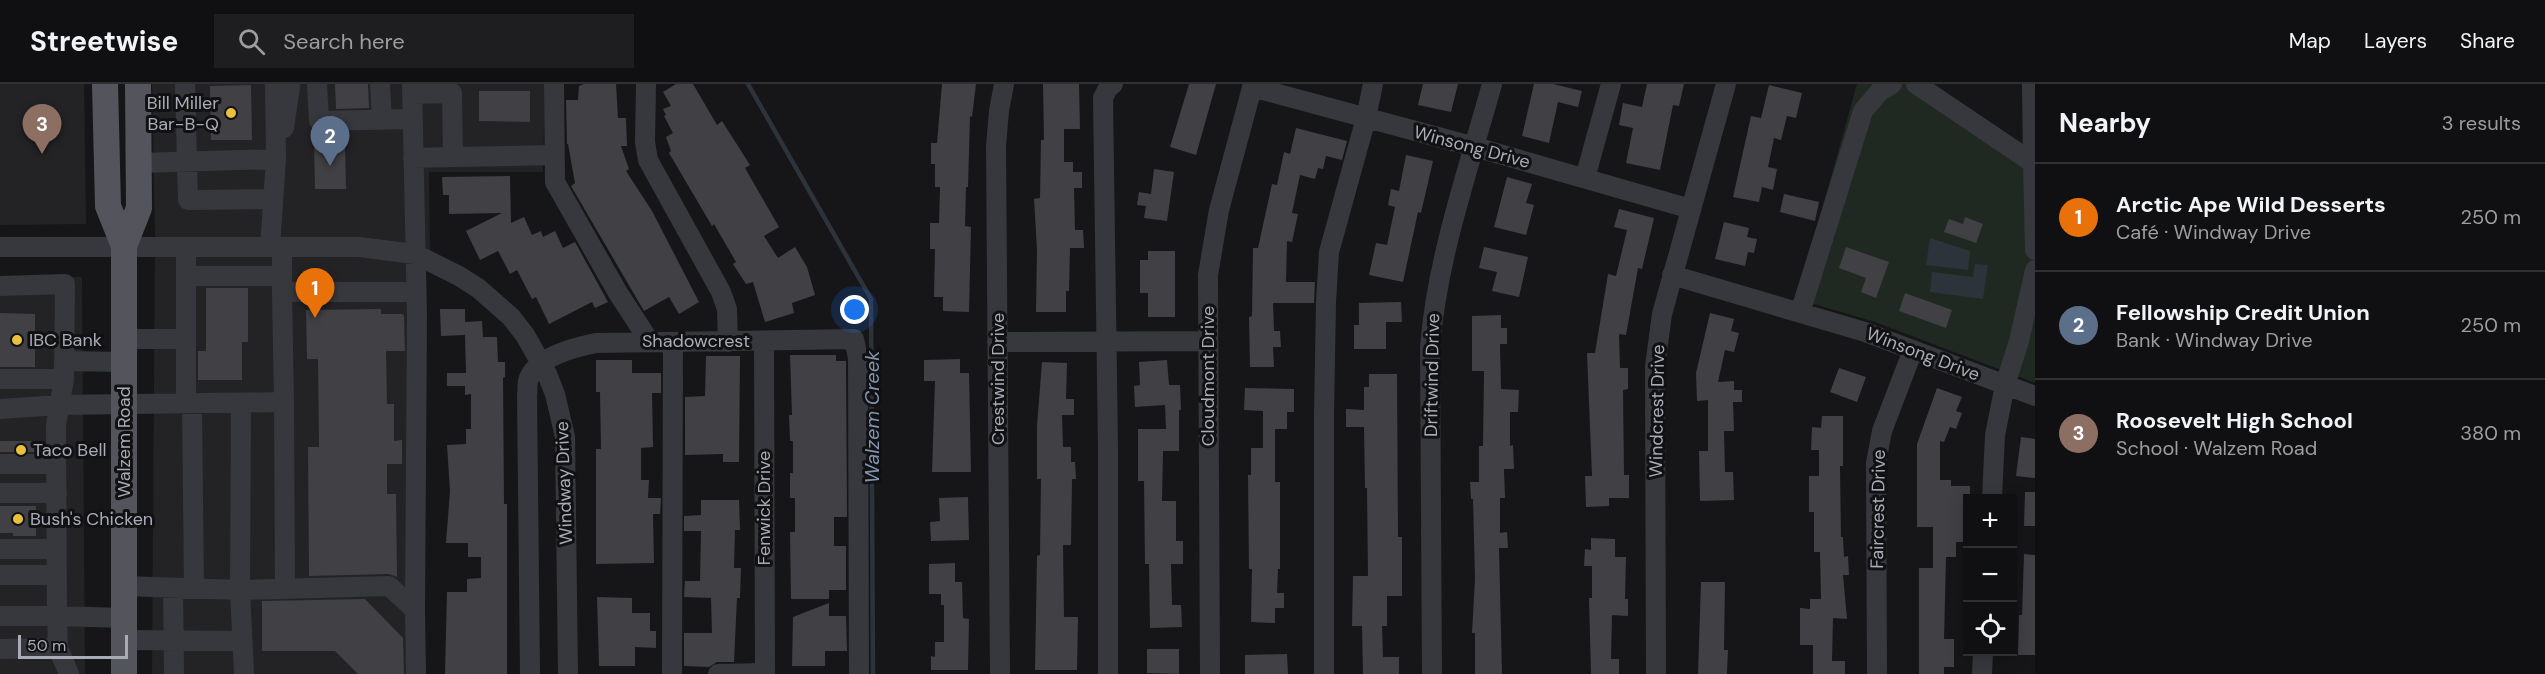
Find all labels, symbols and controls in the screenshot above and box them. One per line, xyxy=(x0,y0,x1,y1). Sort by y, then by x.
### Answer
search box xyxy=(214,14,634,68)
text: Streetwise xyxy=(30,23,178,60)
icon: search xyxy=(235,25,268,58)
text: Search here xyxy=(283,27,405,56)
text: Map xyxy=(2289,27,2331,55)
text: Layers xyxy=(2364,27,2427,55)
text: Share xyxy=(2460,27,2515,55)
place label: Bill Miller Bar-B-Q xyxy=(147,91,219,136)
pin: 3 xyxy=(22,104,62,154)
marker: Bill Miller Bar-B-Q xyxy=(224,106,238,120)
text: Nearby xyxy=(2059,106,2151,140)
text: 3 results xyxy=(2442,110,2521,136)
pin: 2 xyxy=(310,116,350,166)
street label: Winsong Drive xyxy=(1411,120,1533,174)
text: Arctic Ape Wild Desserts xyxy=(2116,190,2386,219)
text: 1 xyxy=(2075,204,2082,230)
text: 250 m xyxy=(2460,204,2521,230)
text: Café · Windway Drive xyxy=(2116,219,2311,245)
pin: 1 xyxy=(296,268,334,318)
your location xyxy=(840,295,869,324)
text: Fellowship Credit Union xyxy=(2116,298,2370,327)
street label: Cloudmont Drive xyxy=(1196,306,1220,446)
text: 2 xyxy=(2073,312,2084,338)
text: 250 m xyxy=(2460,312,2521,338)
street label: Crestwind Drive xyxy=(986,313,1010,445)
street label: Driftwind Drive xyxy=(1419,313,1445,437)
street label: Winsong Drive xyxy=(1863,321,1983,387)
text: Bank · Windway Drive xyxy=(2116,327,2313,353)
place label: IBC Bank xyxy=(29,328,102,352)
street label: Shadowcrest xyxy=(642,329,750,353)
marker: IBC Bank xyxy=(10,333,24,347)
street label: Windcrest Drive xyxy=(1644,344,1670,478)
water label: Walzem Creek xyxy=(859,350,885,483)
street label: Walzem Road xyxy=(112,386,136,498)
text: Roosevelt High School xyxy=(2116,406,2353,435)
text: 3 xyxy=(2072,420,2085,446)
text: 380 m xyxy=(2460,420,2521,446)
street label: Windway Drive xyxy=(550,421,578,545)
text: School · Walzem Road xyxy=(2116,435,2317,461)
place label: Taco Bell xyxy=(33,438,106,462)
marker: Taco Bell xyxy=(14,443,28,457)
street label: Faircrest Drive xyxy=(1865,449,1891,569)
street label: Fenwick Drive xyxy=(752,451,776,565)
map controls xyxy=(1963,494,2017,656)
button: + xyxy=(1963,494,2017,548)
place label: Bush's Chicken xyxy=(30,507,153,531)
marker: Bush's Chicken xyxy=(11,512,25,526)
button: − xyxy=(1963,548,2017,602)
button: locate xyxy=(1963,602,2017,656)
scale bar xyxy=(18,632,128,660)
text: 50 m xyxy=(27,635,66,656)

